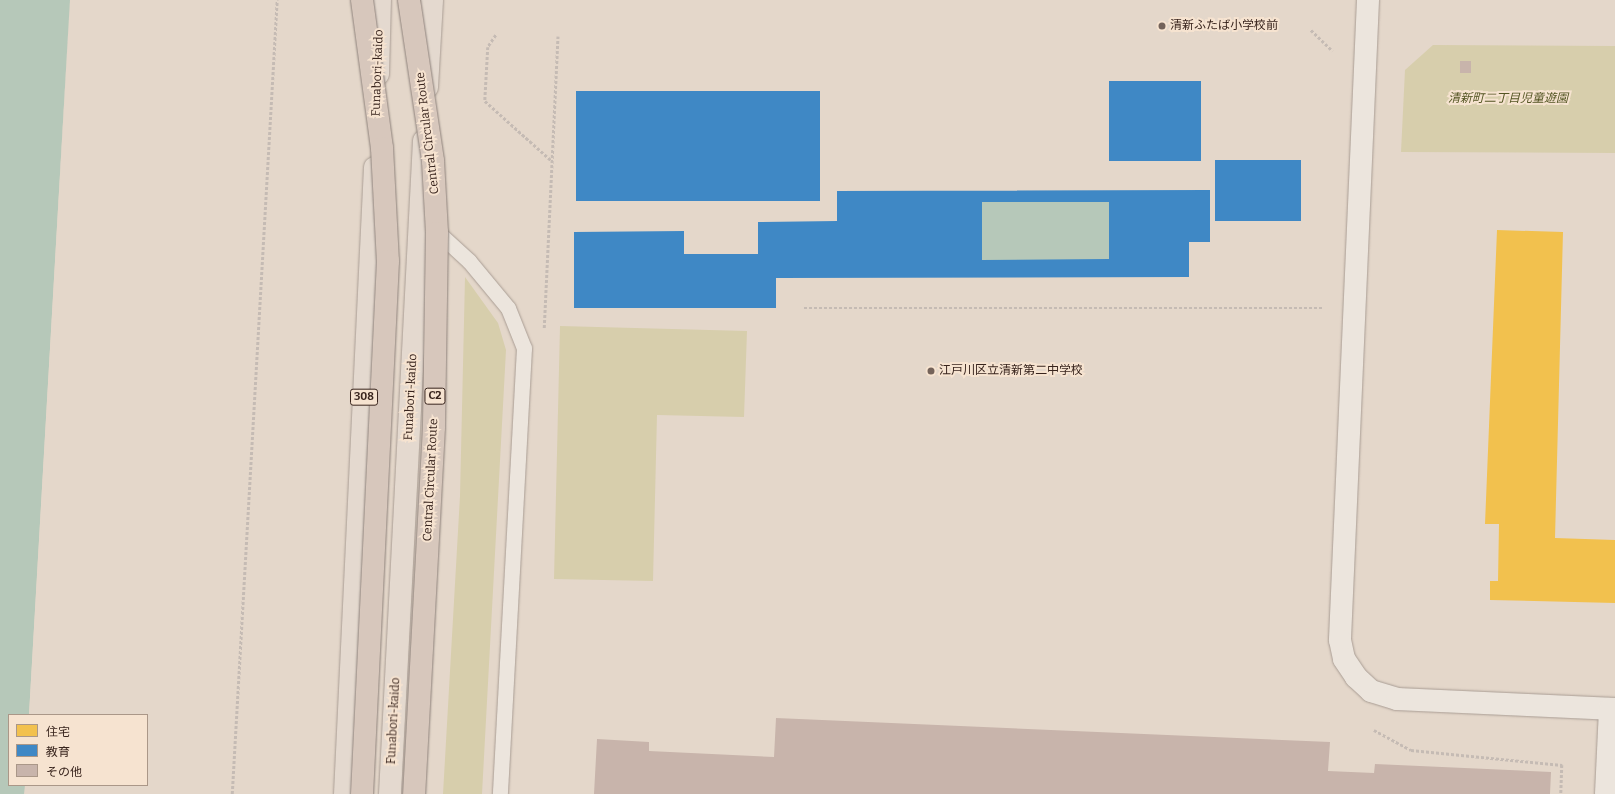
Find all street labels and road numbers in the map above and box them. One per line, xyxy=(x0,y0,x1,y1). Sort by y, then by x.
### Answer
street label: Funabori-kaido xyxy=(369,29,387,117)
street label: Central Circular Route xyxy=(413,71,443,195)
street label: Funabori-kaido xyxy=(402,353,420,441)
road number: C2 xyxy=(424,387,446,405)
road number: 308 xyxy=(350,388,378,406)
street label: Central Circular Route xyxy=(421,418,441,542)
street label: Funabori-kaido xyxy=(385,677,403,765)

